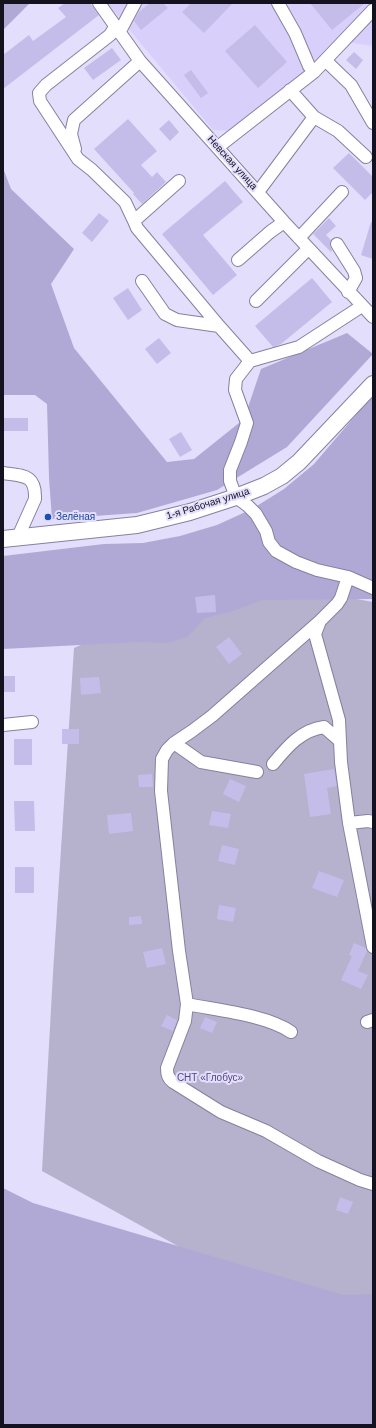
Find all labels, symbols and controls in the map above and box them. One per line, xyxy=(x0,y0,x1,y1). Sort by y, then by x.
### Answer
street label: Невская улица xyxy=(205,133,259,193)
street label: 1-я Рабочая улица xyxy=(165,486,251,522)
place label: Зелёная xyxy=(56,511,95,523)
marker: Зелёная xyxy=(43,512,53,522)
park label: СНТ «Глобус» xyxy=(177,1072,243,1084)

